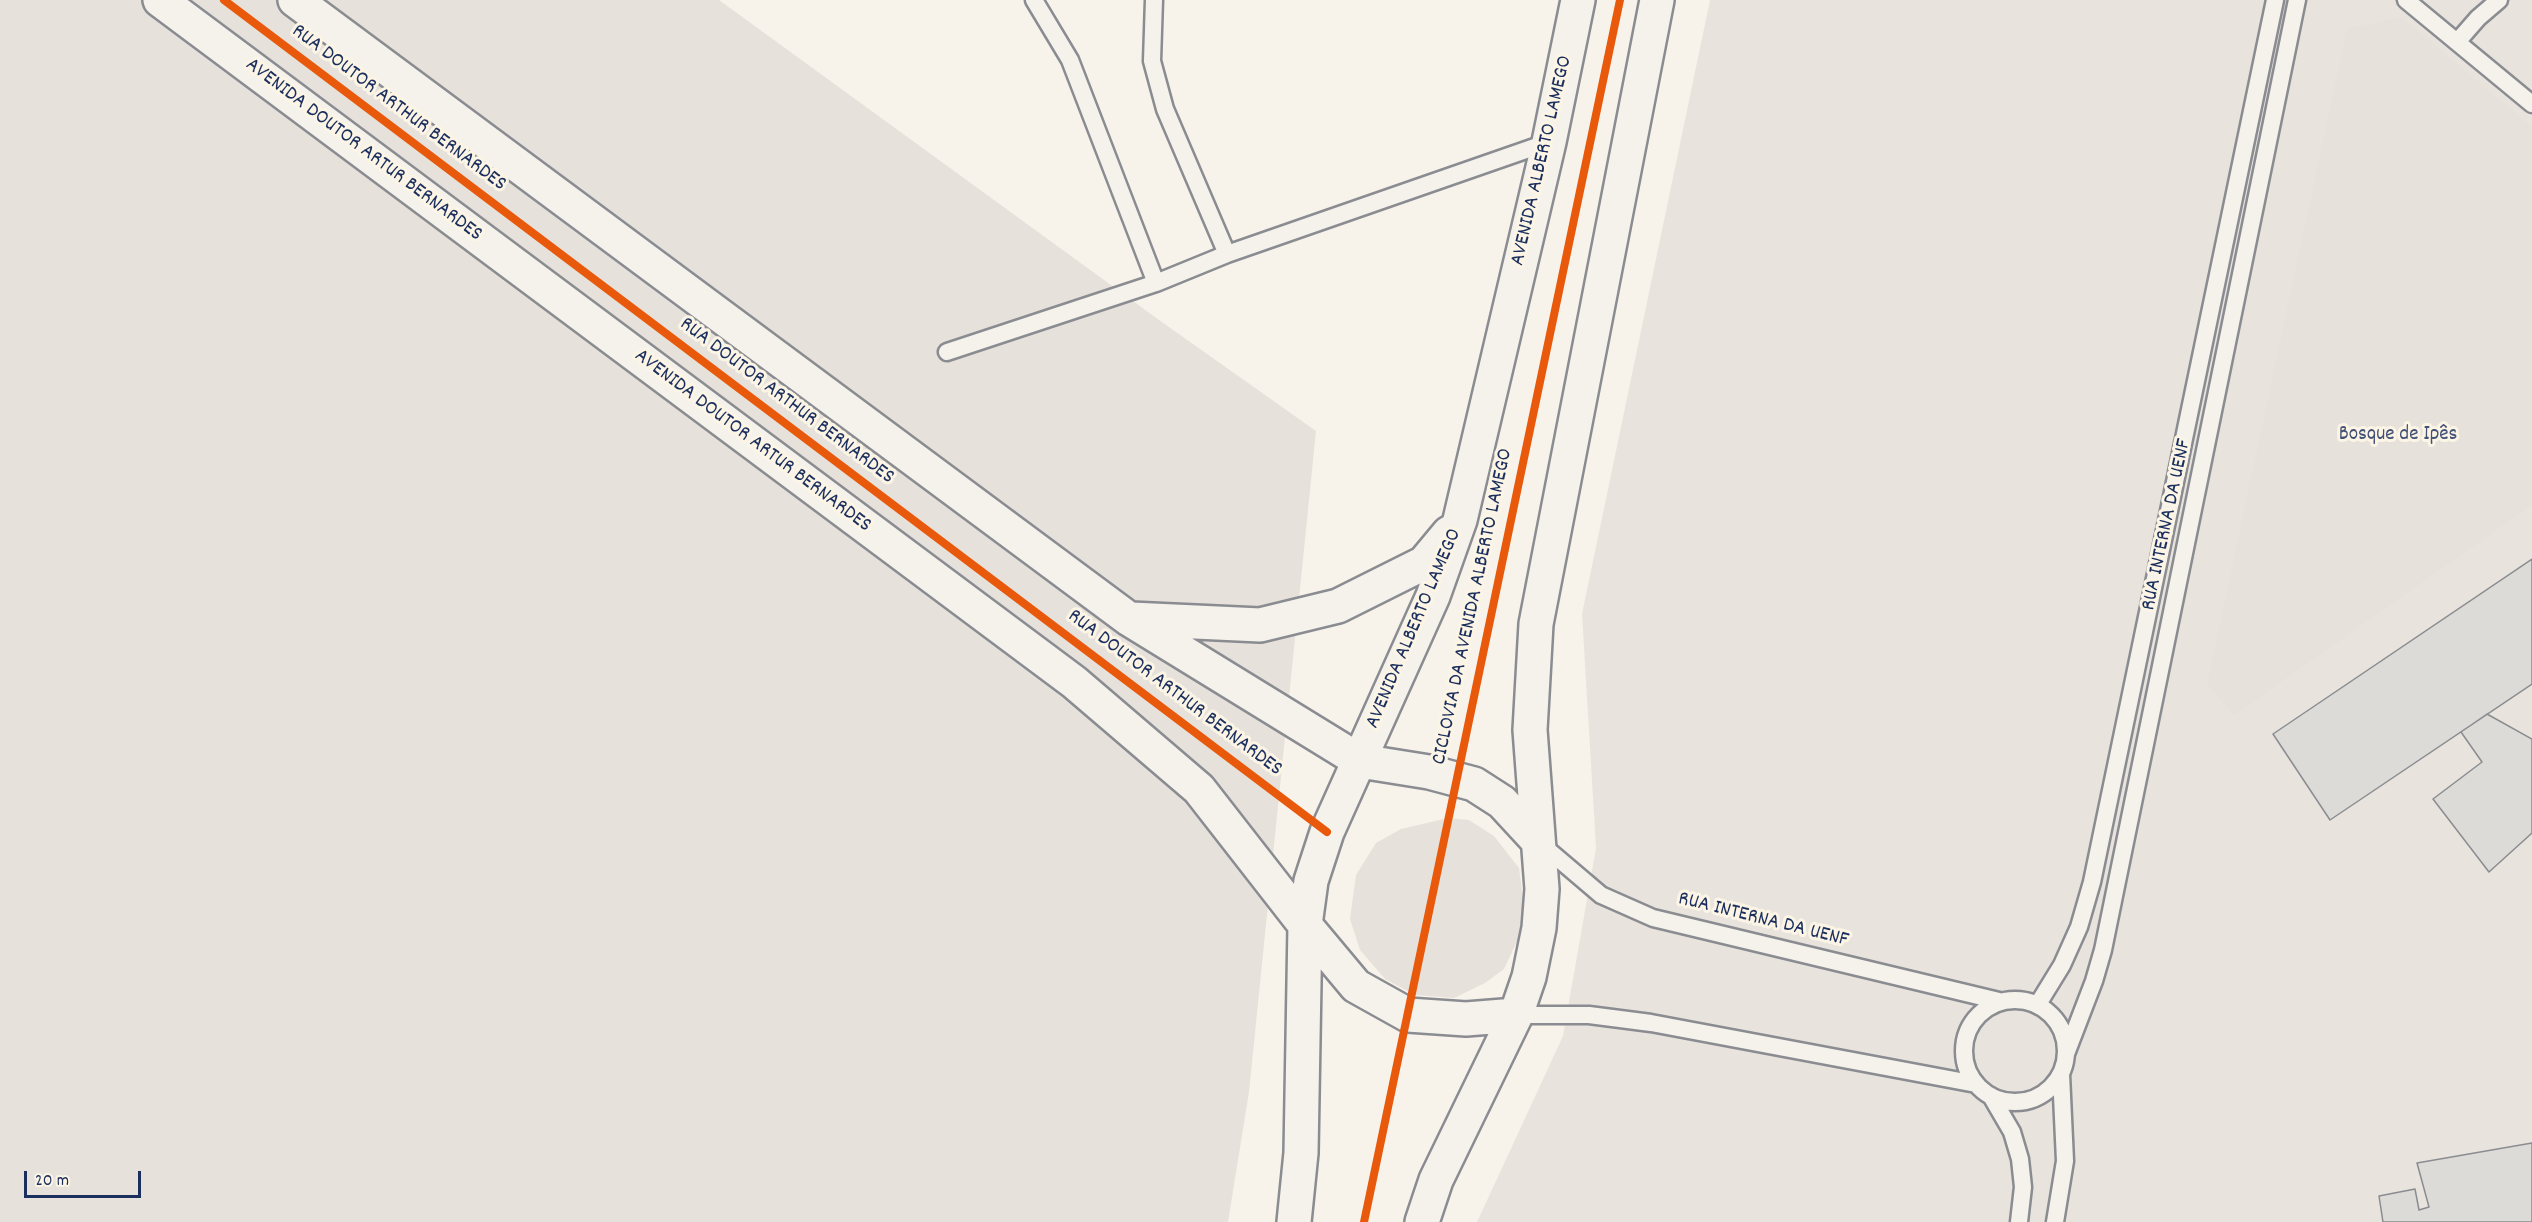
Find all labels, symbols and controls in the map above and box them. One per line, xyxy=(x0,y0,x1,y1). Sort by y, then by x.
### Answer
street label: RUA DOUTOR ARTHUR BERNARDES xyxy=(286,20,510,198)
street label: AVENIDA DOUTOR ARTUR BERNARDES xyxy=(240,54,486,248)
street label: AVENIDA ALBERTO LAMEGO xyxy=(1507,54,1579,268)
street label: RUA DOUTOR ARTHUR BERNARDES xyxy=(674,313,898,491)
street label: AVENIDA DOUTOR ARTUR BERNARDES xyxy=(629,345,875,539)
park label: Bosque de Ipês xyxy=(2339,423,2457,449)
street label: RUA INTERNA DA UENF xyxy=(2138,437,2198,613)
street label: CICLOVIA DA AVENIDA ALBERTO LAMEGO xyxy=(1428,447,1520,767)
street label: AVENIDA ALBERTO LAMEGO xyxy=(1361,525,1469,733)
street label: RUA DOUTOR ARTHUR BERNARDES xyxy=(1062,605,1286,783)
street label: RUA INTERNA DA UENF xyxy=(1675,888,1851,954)
scale bar xyxy=(27,1159,144,1197)
text: 20 m xyxy=(35,1169,69,1194)

